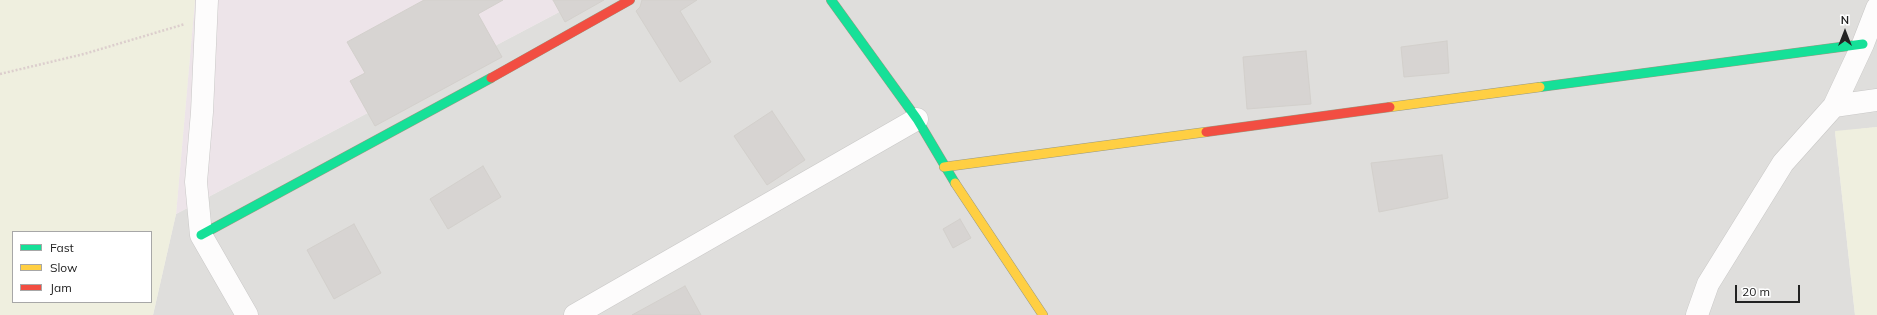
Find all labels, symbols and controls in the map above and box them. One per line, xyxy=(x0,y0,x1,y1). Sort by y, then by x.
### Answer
north arrow xyxy=(1825,12,1865,52)
text: N xyxy=(1841,13,1849,27)
legend xyxy=(12,231,152,303)
text: Fast xyxy=(50,240,74,255)
text: Slow xyxy=(50,260,78,275)
scale bar xyxy=(1737,277,1802,303)
text: Jam xyxy=(50,280,72,295)
text: 20 m xyxy=(1742,284,1770,299)

